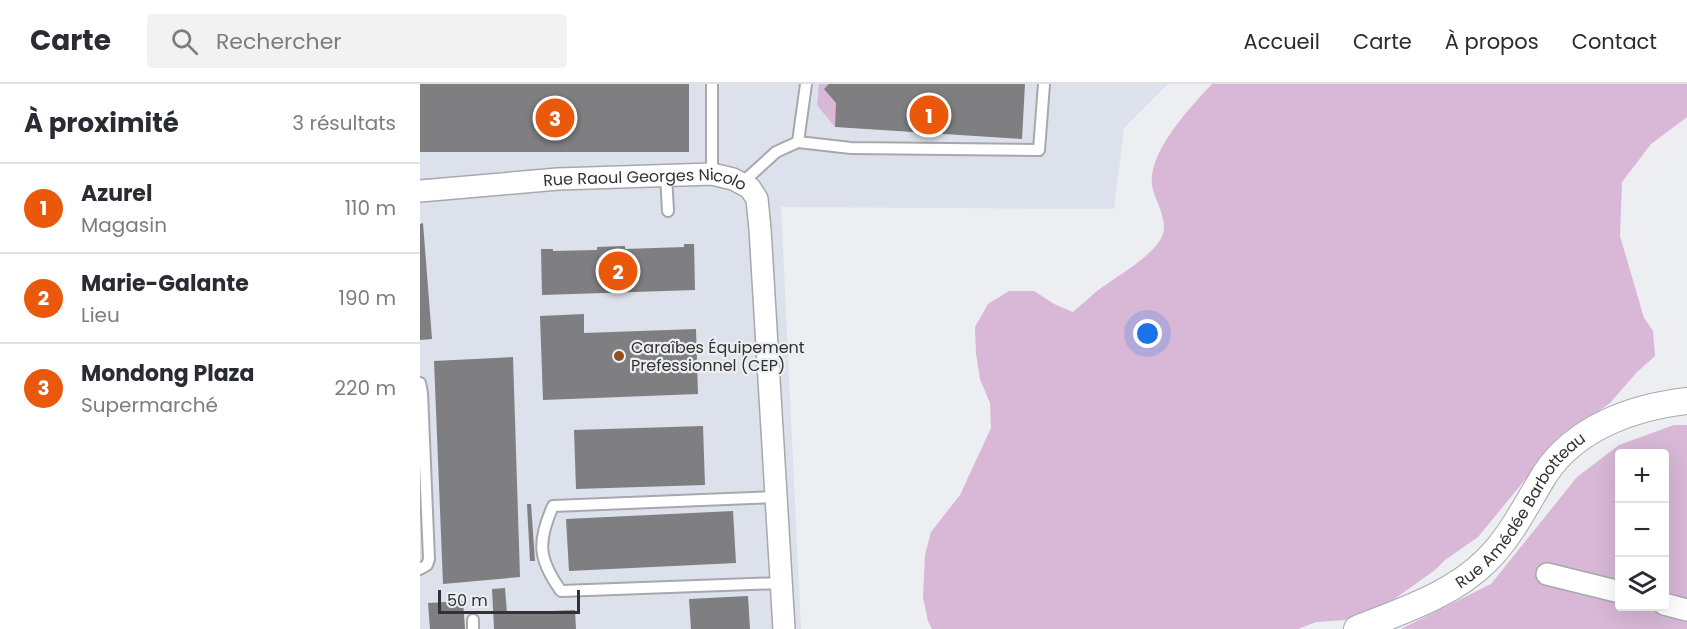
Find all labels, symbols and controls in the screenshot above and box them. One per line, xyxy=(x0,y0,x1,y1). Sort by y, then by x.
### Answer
search box xyxy=(147,14,567,68)
text: Carte xyxy=(30,21,111,60)
icon: search xyxy=(168,25,201,58)
text: Rechercher xyxy=(216,26,342,57)
text: Accueil xyxy=(1243,27,1320,56)
text: Carte xyxy=(1353,27,1412,56)
text: À propos xyxy=(1445,27,1539,56)
text: Contact xyxy=(1572,27,1657,56)
pin: 1 xyxy=(910,93,948,138)
pin: 3 xyxy=(536,96,574,141)
text: À proximité xyxy=(24,105,179,141)
text: 3 résultats xyxy=(292,109,396,137)
street label: Rue Raoul Georges Nicolo xyxy=(542,162,751,196)
text: Azurel xyxy=(81,178,152,209)
text: 1 xyxy=(40,194,47,222)
text: 110 m xyxy=(345,194,396,222)
text: Magasin xyxy=(81,211,167,239)
pin: 2 xyxy=(598,248,638,294)
text: Marie-Galante xyxy=(81,268,249,299)
text: 2 xyxy=(38,284,49,312)
text: 190 m xyxy=(339,284,396,312)
text: Lieu xyxy=(81,301,120,329)
your location xyxy=(1133,319,1162,348)
place label: Caraîbes Équipement Prefessionnel (CEP) xyxy=(631,336,805,377)
marker: Caraîbes Équipement Prefessionnel (CEP) xyxy=(612,349,626,363)
text: Mondong Plaza xyxy=(81,358,254,389)
text: 3 xyxy=(37,374,50,402)
text: 220 m xyxy=(335,374,396,402)
text: Supermarché xyxy=(81,391,218,419)
street label: Rue Amédée Barbotteau xyxy=(1450,427,1590,594)
map controls xyxy=(1615,449,1669,611)
button: + xyxy=(1615,449,1669,503)
button: − xyxy=(1615,503,1669,557)
button: layers xyxy=(1615,557,1669,611)
scale bar xyxy=(438,587,580,614)
text: 50 m xyxy=(447,589,488,612)

